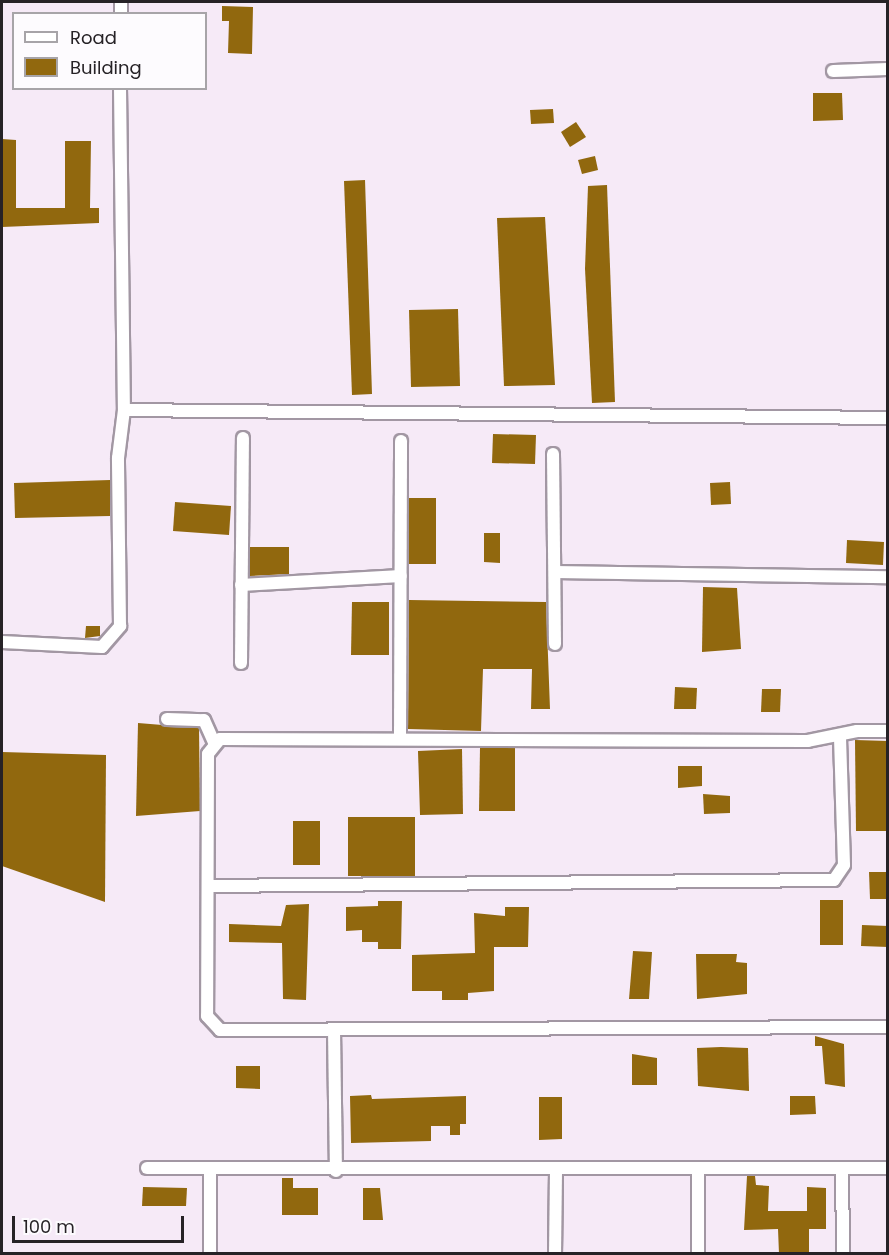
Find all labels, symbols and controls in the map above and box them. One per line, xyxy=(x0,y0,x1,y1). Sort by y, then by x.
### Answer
legend xyxy=(12,12,207,90)
text: Road xyxy=(70,25,117,50)
text: Building xyxy=(70,55,142,80)
scale bar xyxy=(15,1204,188,1242)
text: 100 m xyxy=(23,1214,75,1239)

